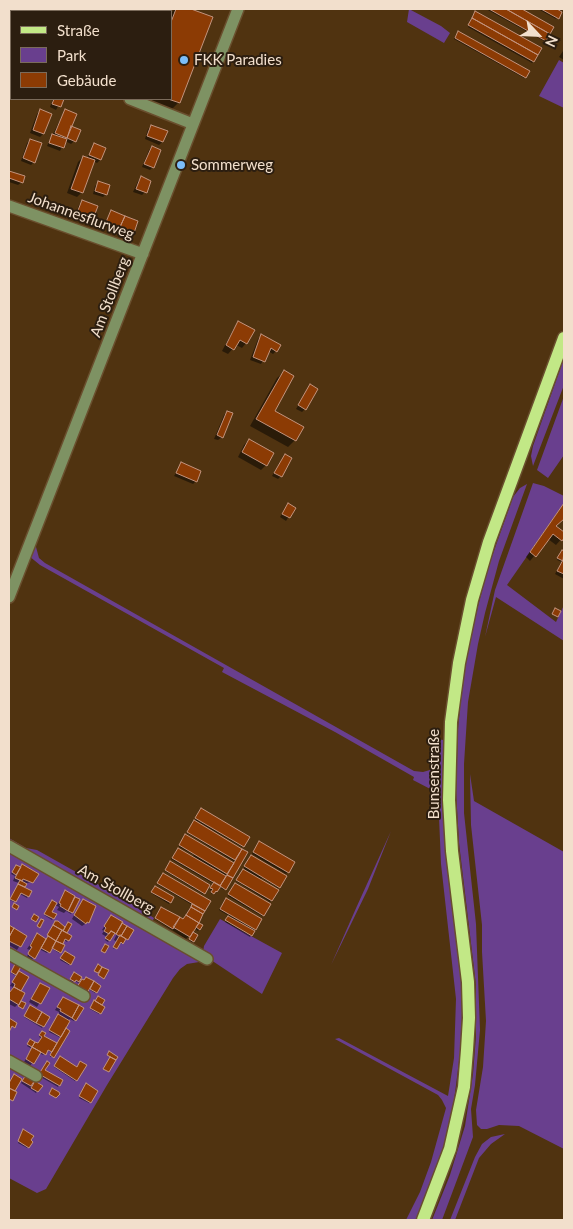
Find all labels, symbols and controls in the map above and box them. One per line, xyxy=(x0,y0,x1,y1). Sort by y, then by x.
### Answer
legend xyxy=(10,10,172,100)
north arrow xyxy=(513,10,563,60)
text: Straße xyxy=(57,21,100,39)
text: N xyxy=(542,33,562,50)
text: Park xyxy=(57,46,86,64)
place label: FKK Paradies xyxy=(194,51,282,69)
marker: FKK Paradies xyxy=(178,54,190,66)
text: Gebäude xyxy=(57,71,116,89)
place label: Sommerweg xyxy=(191,156,273,174)
marker: Sommerweg xyxy=(175,159,187,171)
street label: Johannesflurweg xyxy=(25,188,137,244)
street label: Am Stollberg xyxy=(86,254,134,340)
street label: Bunsenstraße xyxy=(425,729,443,819)
street label: Am Stollberg xyxy=(75,861,157,917)

